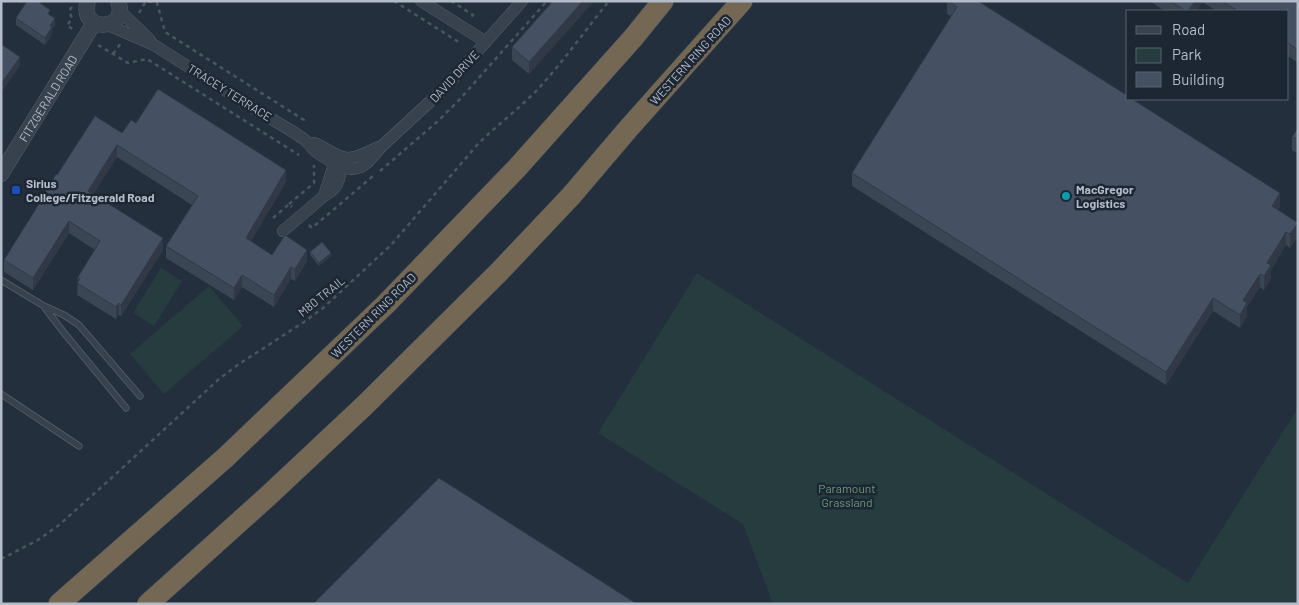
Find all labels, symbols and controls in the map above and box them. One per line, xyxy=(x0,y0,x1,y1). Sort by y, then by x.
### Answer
legend xyxy=(1126,10,1289,100)
street label: WESTERN RING ROAD xyxy=(647,13,733,107)
text: Road xyxy=(1172,20,1205,38)
text: Park xyxy=(1172,45,1202,63)
street label: DAVID DRIVE xyxy=(426,47,482,105)
street label: FITZGERALD ROAD xyxy=(16,52,80,144)
street label: TRACEY TERRACE xyxy=(185,61,275,123)
text: Building xyxy=(1172,70,1225,88)
place label: Sirius College/Fitzgerald Road xyxy=(26,176,155,204)
place label: MacGregor Logistics xyxy=(1076,182,1134,210)
marker: Sirius College/Fitzgerald Road xyxy=(10,184,22,196)
marker: MacGregor Logistics xyxy=(1060,190,1072,202)
street label: WESTERN RING ROAD xyxy=(328,270,418,360)
street label: M80 TRAIL xyxy=(295,273,347,319)
park label: Paramount Grassland xyxy=(818,481,876,509)

